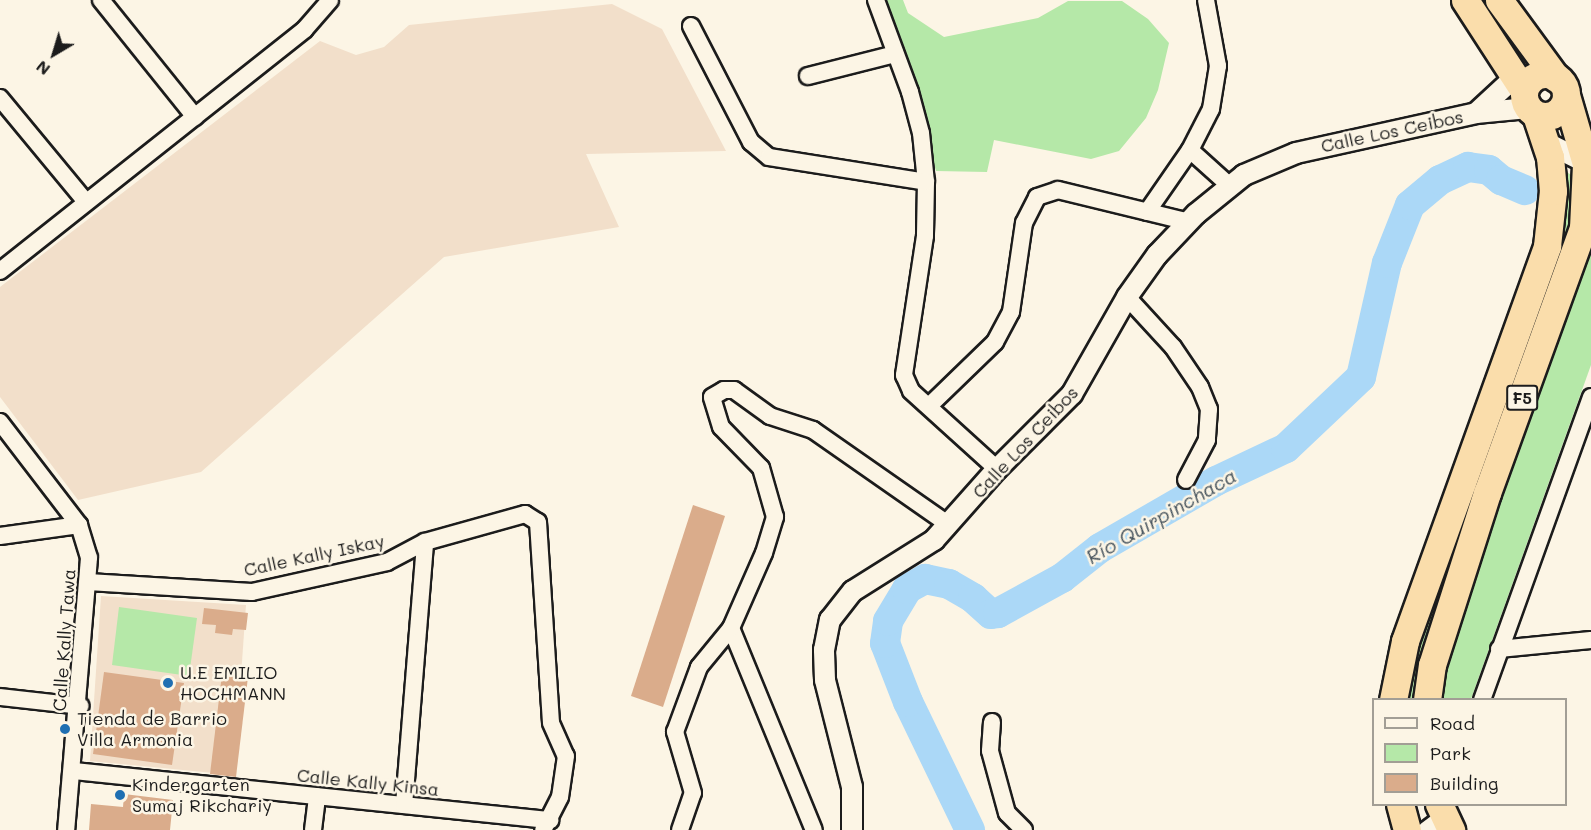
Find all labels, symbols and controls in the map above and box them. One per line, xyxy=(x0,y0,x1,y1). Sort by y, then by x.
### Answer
north arrow xyxy=(24,24,84,84)
text: N xyxy=(31,57,54,81)
street label: Calle Los Ceibos xyxy=(1319,105,1465,157)
street label: Calle Los Ceibos xyxy=(968,382,1082,502)
road number: F5 xyxy=(1506,385,1538,411)
water label: Río Quirpinchaca xyxy=(1082,463,1240,569)
street label: Calle Kally Iskay xyxy=(242,530,386,580)
street label: Calle Kally Tawa xyxy=(48,568,80,712)
place label: U.E EMILIO HOCHMANN xyxy=(180,662,286,704)
marker: U.E EMILIO HOCHMANN xyxy=(161,676,175,690)
legend xyxy=(1372,698,1567,806)
place label: Tienda de Barrio Villa Armonia xyxy=(77,708,227,750)
text: Road xyxy=(1430,711,1475,735)
marker: Tienda de Barrio Villa Armonia xyxy=(58,722,72,736)
text: Park xyxy=(1430,741,1471,765)
street label: Calle Kally Kinsa xyxy=(296,764,440,800)
text: Building xyxy=(1430,771,1498,795)
place label: Kindergarten Sumaj Rikchariy xyxy=(132,774,272,816)
marker: Kindergarten Sumaj Rikchariy xyxy=(113,788,127,802)

